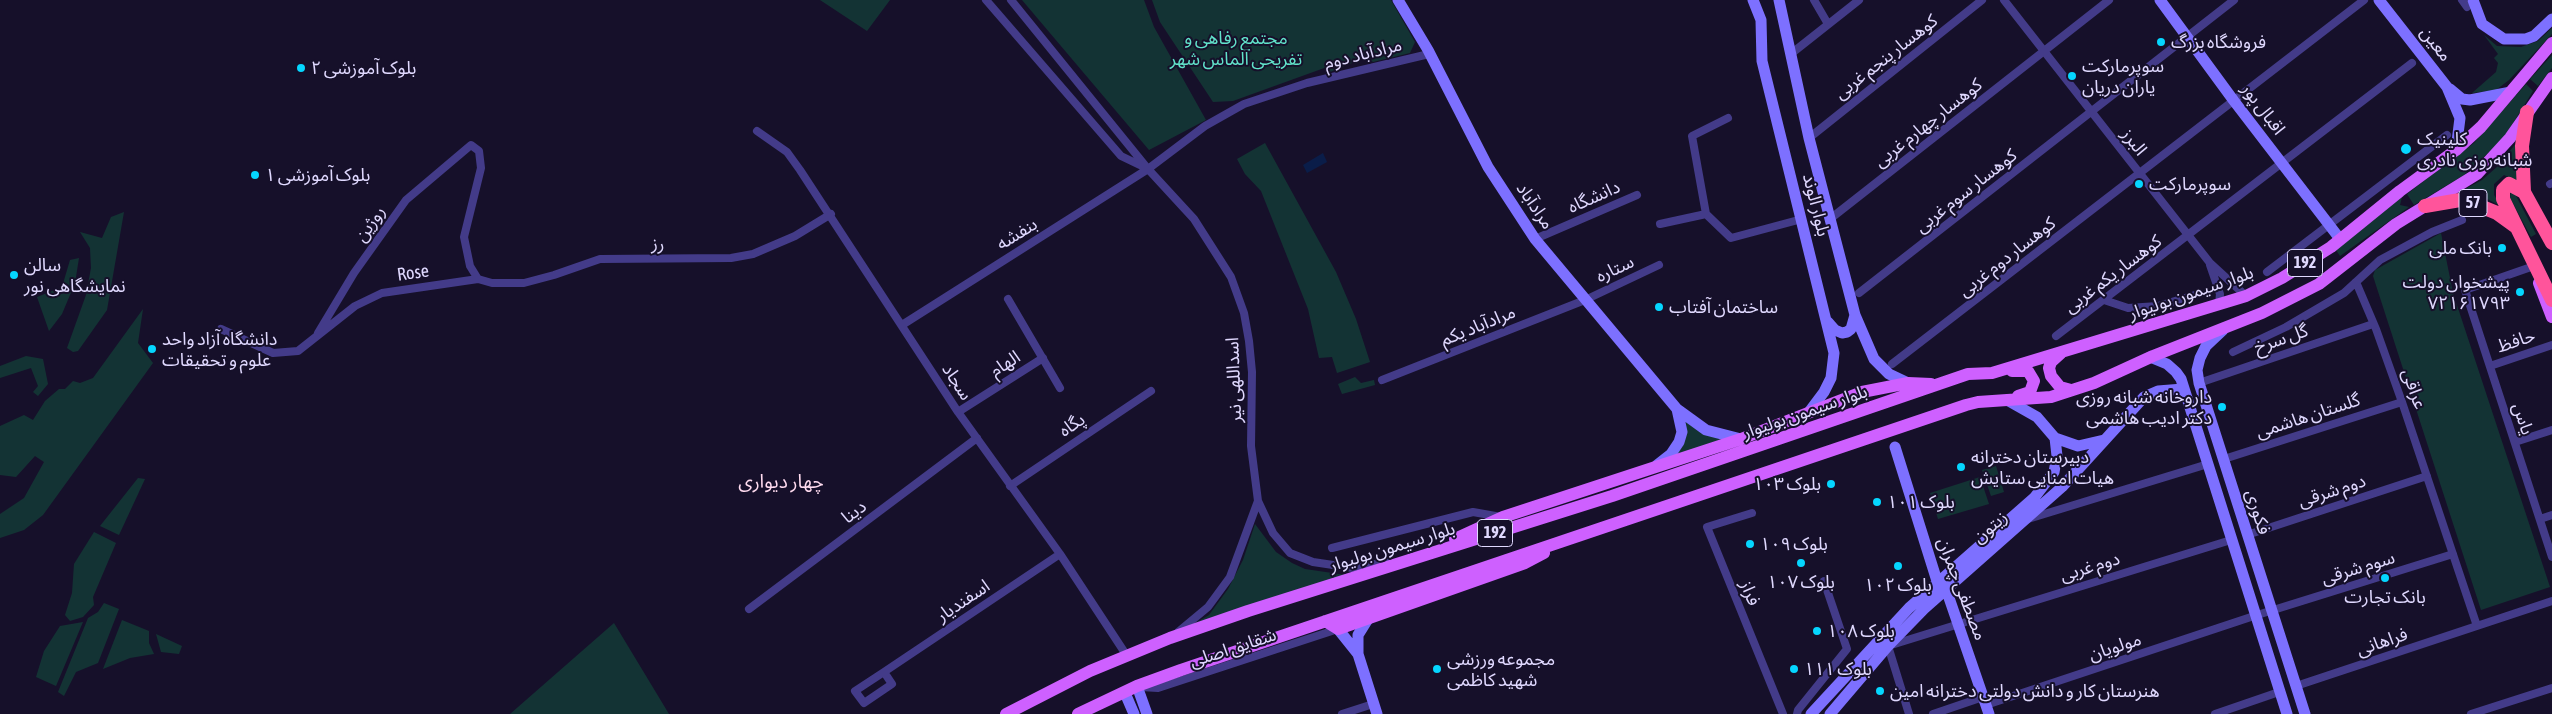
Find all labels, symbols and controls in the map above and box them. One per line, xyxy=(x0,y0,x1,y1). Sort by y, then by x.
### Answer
street label: کوهسار پنجم غربی xyxy=(1830,10,1942,104)
street label: معین xyxy=(2416,22,2456,66)
park label: مجتمع رفاهی و تفریحی الماس شهر xyxy=(1170,27,1302,70)
place label: فروشگاه بزرگ xyxy=(2171,31,2266,53)
street label: مرادآباد دوم xyxy=(1322,34,1404,74)
marker: فروشگاه بزرگ xyxy=(2155,36,2167,48)
place label: سوپرمارکت یاران دریان xyxy=(2082,55,2164,98)
place label: بلوک آموزشی ۲ xyxy=(311,57,416,79)
marker: بلوک آموزشی ۲ xyxy=(295,62,307,74)
marker: سوپرمارکت یاران دریان xyxy=(2066,70,2078,82)
street label: کوهسار چهارم غربی xyxy=(1869,74,1987,172)
street label: اقبال پور xyxy=(2237,79,2289,139)
street label: البرز xyxy=(2117,124,2151,160)
place label: کلینیک شبانه‌روزی نادری xyxy=(2417,128,2532,170)
marker: کلینیک شبانه‌روزی نادری xyxy=(2399,142,2413,156)
street label: کوهسار سوم غربی xyxy=(1911,145,2021,237)
place label: بلوک آموزشی ۱ xyxy=(265,164,370,186)
marker: بلوک آموزشی ۱ xyxy=(249,169,261,181)
street label: بلوار الوند xyxy=(1798,171,1834,239)
place label: سوپرمارکت xyxy=(2149,173,2231,195)
street label: دانشگاه xyxy=(1565,176,1623,218)
street label: مرادآباد xyxy=(1512,178,1558,234)
marker: سوپرمارکت xyxy=(2133,178,2145,190)
road number: 57 xyxy=(2459,190,2487,217)
street label: روژین xyxy=(350,202,390,246)
street label: کوهسار دوم غربی xyxy=(1954,212,2060,302)
street label: بنفشه xyxy=(993,213,1041,255)
street label: کوهسار یکم غربی xyxy=(2060,230,2166,318)
street label: رز xyxy=(651,233,665,255)
place label: بانک ملی xyxy=(2429,237,2492,259)
marker: بانک ملی xyxy=(2496,242,2508,254)
road number: 192 xyxy=(2288,250,2322,276)
street label: ستاره xyxy=(1593,251,1637,287)
place label: سالن نمایشگاهی نور xyxy=(24,254,126,296)
street label: Rose xyxy=(396,260,430,286)
street label: بلوار سیمون بولیوار xyxy=(2126,262,2256,324)
marker: سالن نمایشگاهی نور xyxy=(8,269,20,281)
place label: پیشخوان دولت ۷۲۱۶۱۷۹۳ xyxy=(2403,271,2510,314)
marker: پیشخوان دولت ۷۲۱۶۱۷۹۳ xyxy=(2514,286,2526,298)
place label: ساختمان آفتاب xyxy=(1669,296,1778,318)
street label: مرادآباد یکم xyxy=(1437,301,1519,351)
marker: ساختمان آفتاب xyxy=(1653,301,1665,313)
street label: گل سرخ xyxy=(2251,320,2311,358)
street label: حافظ xyxy=(2494,325,2538,357)
place label: دانشگاه آزاد واحد علوم و تحقیقات xyxy=(162,328,277,370)
street label: اسداللهی نیر xyxy=(1222,337,1246,423)
marker: دانشگاه آزاد واحد علوم و تحقیقات xyxy=(146,343,158,355)
street label: الهام xyxy=(986,346,1024,382)
street label: سجاد xyxy=(937,360,977,404)
street label: عراقی xyxy=(2397,366,2431,412)
street label: بلوار سیمون بولیوار xyxy=(1740,381,1870,443)
place label: داروخانه شبانه روزی دکتر ادیب هاشمی xyxy=(2076,386,2212,428)
street label: گلستان هاشمی xyxy=(2253,389,2363,443)
street label: یاس xyxy=(2508,400,2538,438)
marker: داروخانه شبانه روزی دکتر ادیب هاشمی xyxy=(2216,401,2228,413)
street label: پگاه xyxy=(1055,408,1089,442)
place label: دبیرستان دخترانه هیات امنایی ستایش xyxy=(1971,446,2114,488)
marker: دبیرستان دخترانه هیات امنایی ستایش xyxy=(1955,461,1967,473)
street label: دوم شرقی xyxy=(2295,470,2369,512)
district label: چهار دیواری xyxy=(738,471,824,493)
place label: بلوک ۱۰۳ xyxy=(1753,473,1821,495)
marker: بلوک ۱۰۳ xyxy=(1825,478,1837,490)
street label: فکوری xyxy=(2241,487,2275,537)
place label: بلوک ۱۰۱ xyxy=(1887,491,1955,513)
street label: دینا xyxy=(837,496,871,528)
marker: بلوک ۱۰۱ xyxy=(1871,496,1883,508)
street label: زیتون xyxy=(1968,506,2012,548)
street label: بلوار سیمون بولیوار xyxy=(1326,518,1458,576)
road number: 192 xyxy=(1478,520,1512,546)
place label: بلوک ۱۰۹ xyxy=(1760,533,1828,555)
street label: مصطفی چمران xyxy=(1933,535,1991,643)
marker: بلوک ۱۰۹ xyxy=(1744,538,1756,550)
street label: سوم شرقی xyxy=(2319,547,2397,589)
street label: دوم غربی xyxy=(2057,548,2123,586)
marker: بلوک ۱۰۷ xyxy=(1795,557,1807,569)
marker: بلوک ۱۰۲ xyxy=(1892,560,1904,572)
place label: بلوک ۱۰۷ xyxy=(1767,571,1835,593)
marker: بانک تجارت xyxy=(2379,572,2391,584)
place label: بلوک ۱۰۲ xyxy=(1864,574,1932,596)
street label: اسفندیار xyxy=(932,575,994,627)
street label: فراز xyxy=(1735,577,1765,609)
place label: بانک تجارت xyxy=(2344,586,2426,608)
place label: بلوک ۱۰۸ xyxy=(1827,620,1895,642)
street label: فراهانی xyxy=(2354,623,2410,661)
street label: شقایق اصلی xyxy=(1187,624,1279,672)
marker: بلوک ۱۰۸ xyxy=(1811,625,1823,637)
street label: مولویان xyxy=(2086,628,2144,666)
place label: مجموعه ورزشی شهید کاظمی xyxy=(1447,648,1555,691)
place label: بلوک ۱۱۱ xyxy=(1804,658,1872,680)
marker: مجموعه ورزشی شهید کاظمی xyxy=(1431,663,1443,675)
marker: بلوک ۱۱۱ xyxy=(1788,663,1800,675)
place label: هنرستان کار و دانش دولتی دخترانه امین xyxy=(1890,680,2159,702)
marker: هنرستان کار و دانش دولتی دخترانه امین xyxy=(1874,685,1886,697)

